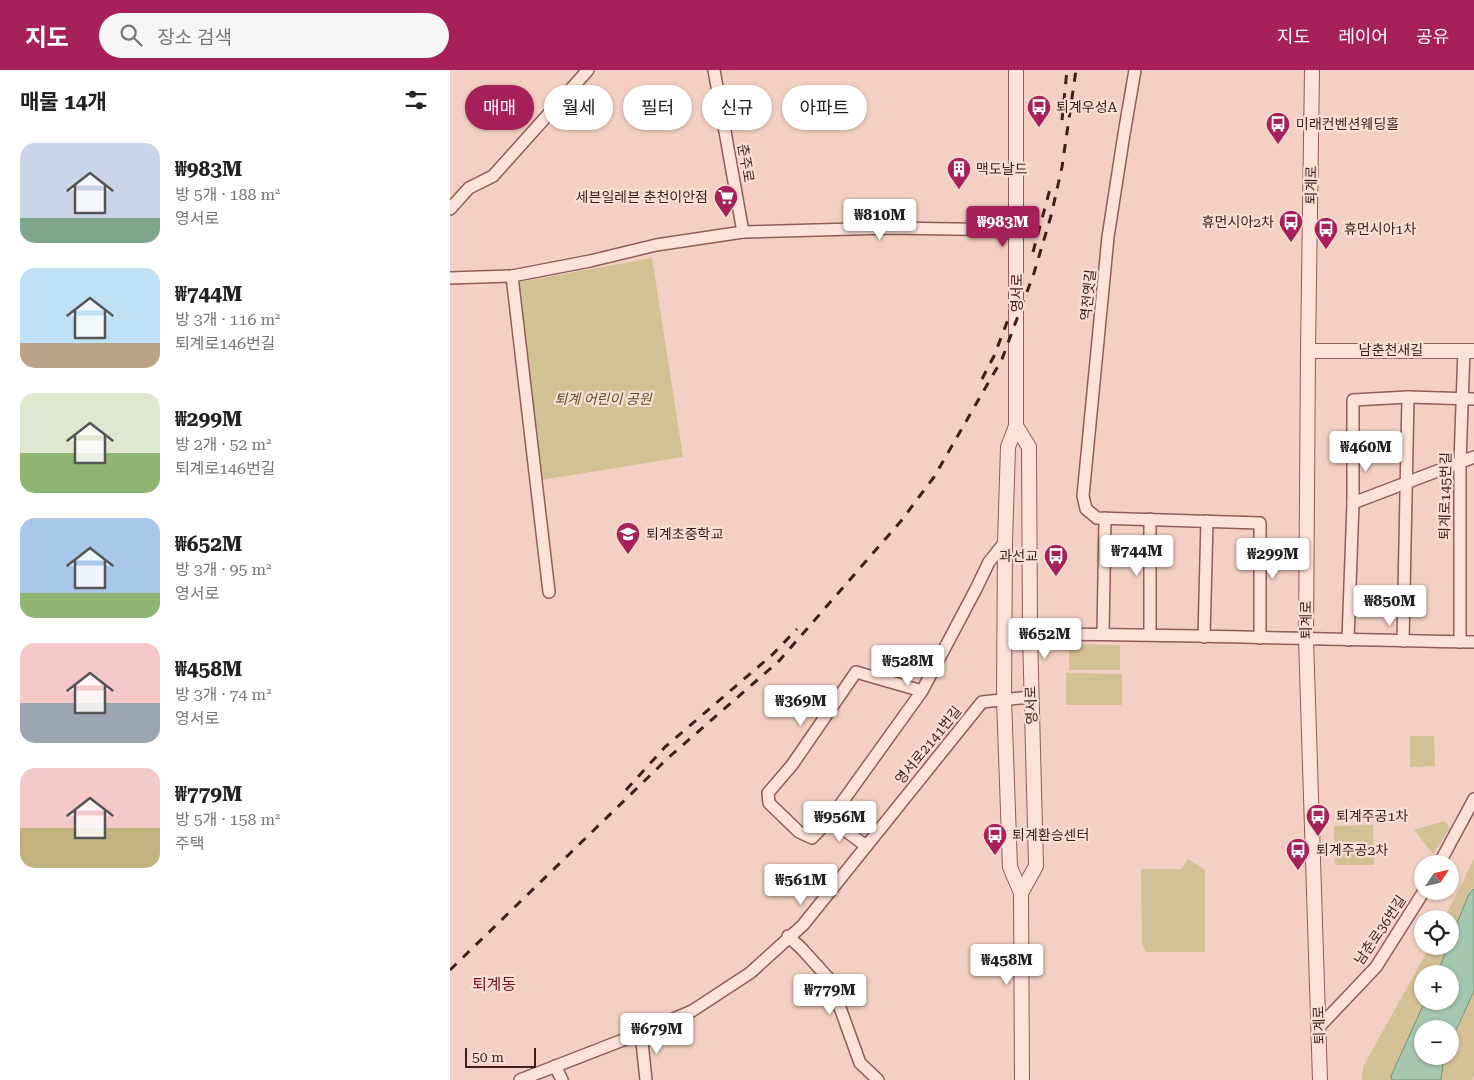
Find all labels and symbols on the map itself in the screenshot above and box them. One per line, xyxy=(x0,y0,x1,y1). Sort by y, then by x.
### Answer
bus stop icon: 퇴계우성A xyxy=(1026,94,1052,128)
place label: 퇴계우성A xyxy=(1056,99,1118,115)
bus stop icon: 미래컨벤션웨딩홀 xyxy=(1265,111,1291,145)
place label: 미래컨벤션웨딩홀 xyxy=(1296,116,1399,132)
street label: 춘주로 xyxy=(735,143,757,184)
building icon: 맥도날드 xyxy=(946,156,972,190)
place label: 맥도날드 xyxy=(976,161,1028,177)
street label: 퇴계로 xyxy=(1303,165,1319,204)
supermarket icon: 세븐일레븐 춘천이안점 xyxy=(713,184,739,218)
place label: 세븐일레븐 춘천이안점 xyxy=(576,189,708,205)
pin: ₩810M xyxy=(845,198,915,241)
pin: ₩983M xyxy=(968,206,1038,248)
bus stop icon: 휴먼시아2차 xyxy=(1278,209,1304,243)
place label: 휴먼시아2차 xyxy=(1202,214,1274,230)
bus stop icon: 휴먼시아1차 xyxy=(1313,216,1339,250)
place label: 휴먼시아1차 xyxy=(1344,221,1416,237)
street label: 역전옛길 xyxy=(1077,269,1099,321)
street label: 영서로 xyxy=(1009,274,1025,312)
street label: 남춘천새길 xyxy=(1359,342,1423,358)
park label: 퇴계 어린이 공원 xyxy=(554,391,653,407)
pin: ₩460M xyxy=(1331,430,1401,473)
street label: 퇴계로145번길 xyxy=(1436,452,1454,540)
school or university icon: 퇴계초중학교 xyxy=(615,521,641,555)
place label: 퇴계초중학교 xyxy=(646,526,723,542)
pin: ₩744M xyxy=(1102,534,1172,577)
pin: ₩299M xyxy=(1238,538,1308,580)
bus stop icon: 과선교 xyxy=(1043,543,1069,577)
place label: 과선교 xyxy=(999,548,1038,564)
pin: ₩850M xyxy=(1355,584,1425,627)
street label: 퇴계로 xyxy=(1298,601,1314,639)
pin: ₩652M xyxy=(1010,618,1080,660)
pin: ₩528M xyxy=(873,644,943,687)
pin: ₩369M xyxy=(766,684,836,727)
street label: 영서로 xyxy=(1022,685,1040,725)
street label: 영서로2141번길 xyxy=(892,703,964,787)
pin: ₩956M xyxy=(805,800,875,843)
bus stop icon: 퇴계주공1차 xyxy=(1305,803,1331,837)
place label: 퇴계주공1차 xyxy=(1336,808,1408,824)
bus stop icon: 퇴계환승센터 xyxy=(982,822,1008,856)
place label: 퇴계환승센터 xyxy=(1012,827,1089,843)
bus stop icon: 퇴계주공2차 xyxy=(1285,837,1311,871)
place label: 퇴계주공2차 xyxy=(1316,842,1388,858)
north arrow xyxy=(1414,855,1459,900)
pin: ₩561M xyxy=(766,864,836,906)
street label: 남춘로36번길 xyxy=(1351,892,1409,968)
pin: ₩458M xyxy=(972,944,1042,986)
pin: ₩779M xyxy=(795,974,865,1016)
district label: 퇴계동 xyxy=(472,975,516,994)
street label: 퇴계로 xyxy=(1310,1005,1328,1045)
pin: ₩679M xyxy=(622,1012,692,1055)
scale bar xyxy=(465,1045,536,1068)

